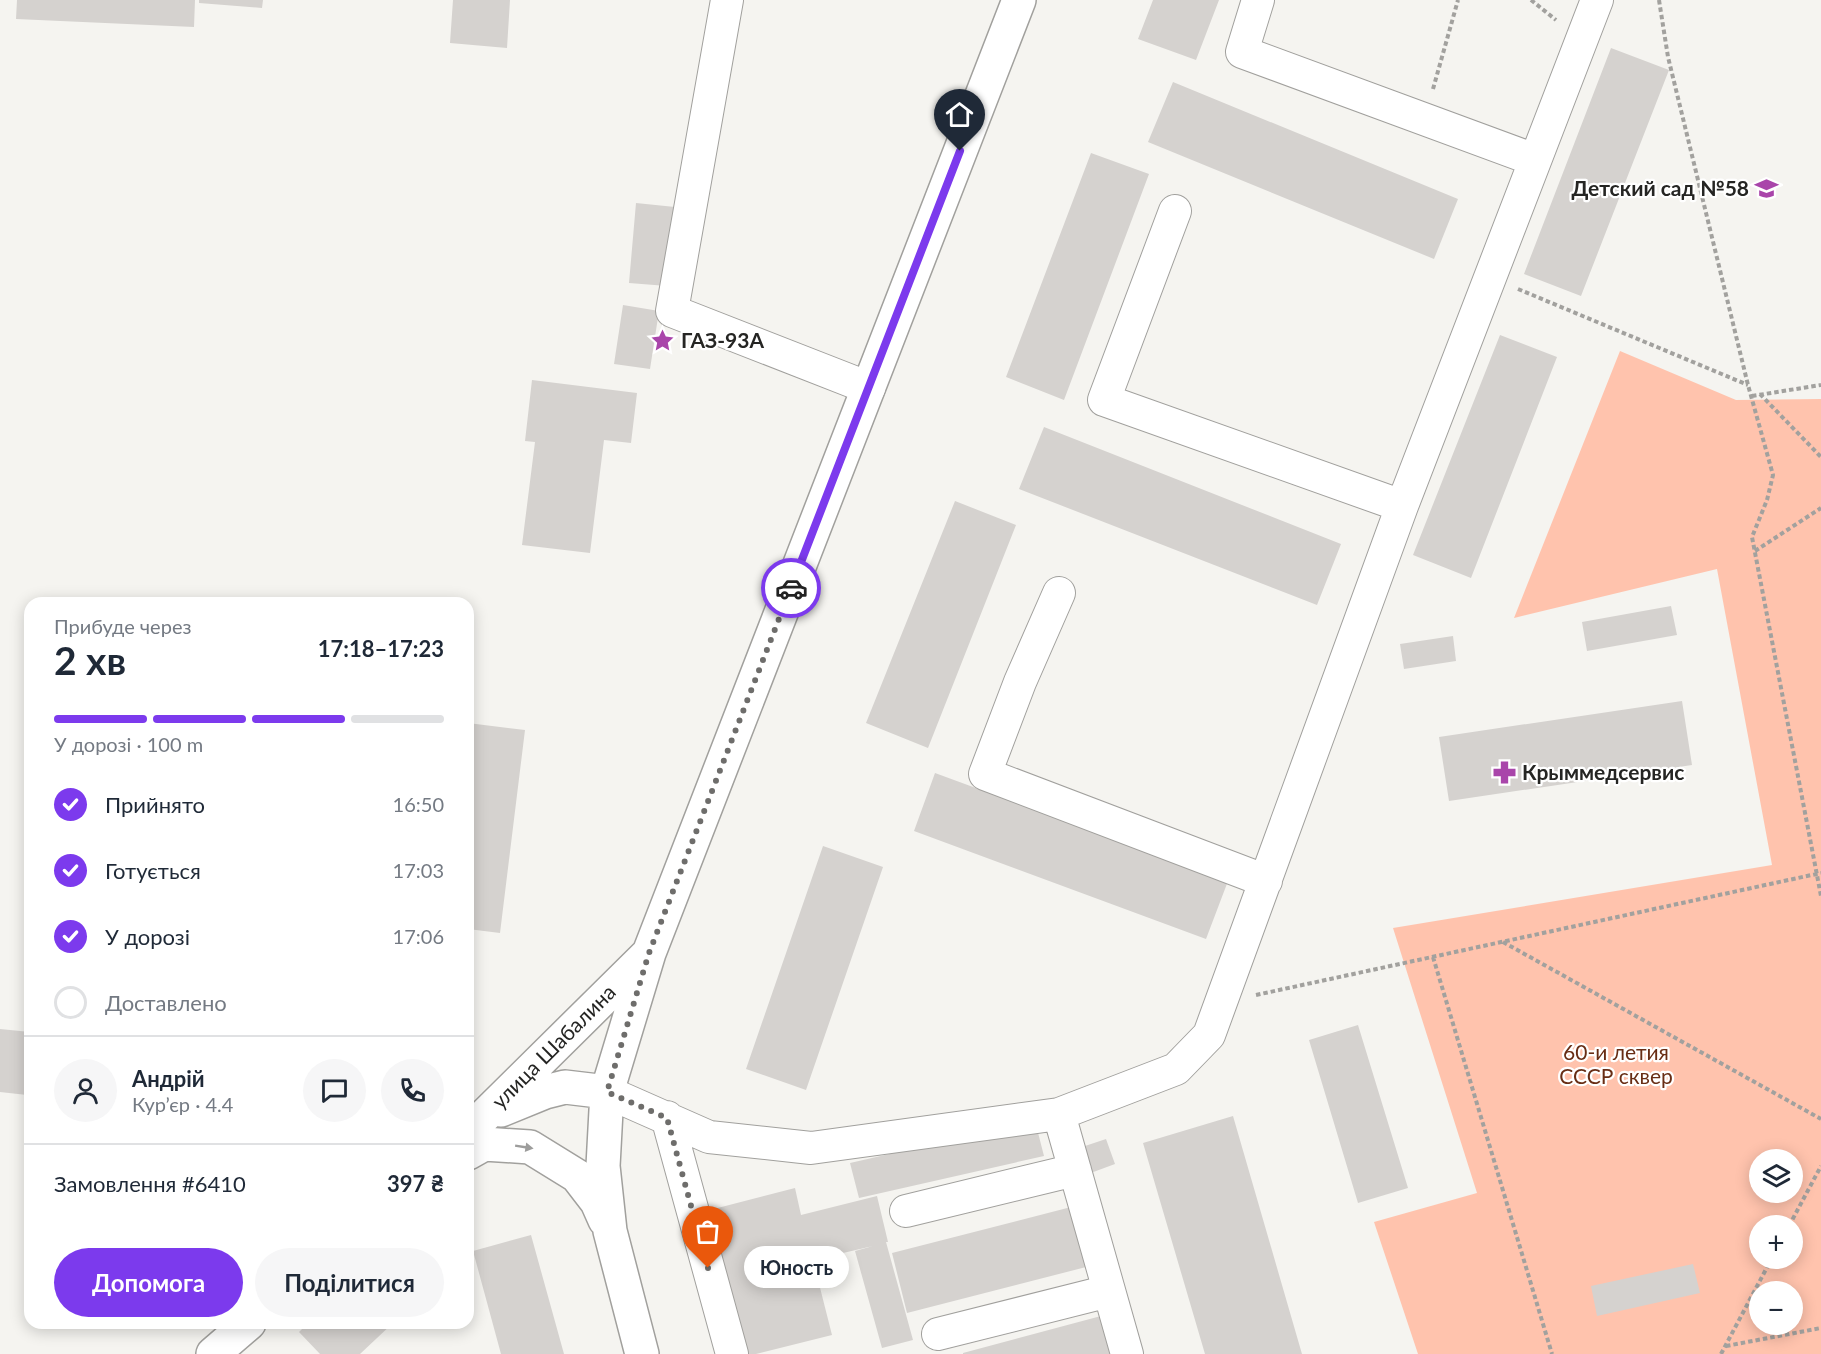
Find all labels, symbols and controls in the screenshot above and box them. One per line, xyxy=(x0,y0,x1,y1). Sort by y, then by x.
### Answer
pin xyxy=(934,89,985,151)
icon: home xyxy=(943,98,976,131)
place label: Детский сад №58 xyxy=(1572,175,1749,200)
school or university icon: Детский сад №58 xyxy=(1754,176,1780,202)
place label: ГАЗ-93А xyxy=(681,327,764,352)
place icon: ГАЗ-93А xyxy=(650,328,676,354)
courier xyxy=(761,558,821,618)
icon: car xyxy=(775,572,808,605)
text: Прибуде через xyxy=(54,614,191,638)
text: 17:18–17:23 xyxy=(318,635,444,662)
text: 2 хв xyxy=(54,637,126,683)
text: У дорозі · 100 m xyxy=(54,732,203,756)
place label: Крыммедсервис xyxy=(1522,759,1684,784)
pharmacy icon: Крыммедсервис xyxy=(1491,760,1517,786)
icon: check xyxy=(54,788,87,821)
text: Прийнято xyxy=(105,791,205,818)
text: 16:50 xyxy=(393,792,444,816)
icon: check xyxy=(54,854,87,887)
text: Готується xyxy=(105,857,201,884)
text: 17:03 xyxy=(393,858,444,882)
icon: check xyxy=(54,920,87,953)
text: У дорозі xyxy=(105,923,190,950)
text: 17:06 xyxy=(393,924,444,948)
street label: улица Шабалина xyxy=(486,979,620,1113)
text: Доставлено xyxy=(105,989,227,1016)
park label: 60-и летия СССР сквер xyxy=(1559,1039,1673,1088)
button: person xyxy=(54,1059,117,1122)
button: chat xyxy=(303,1059,366,1122)
button: phone xyxy=(381,1059,444,1122)
text: Андрій xyxy=(132,1065,205,1092)
text: Кур’єр · 4.4 xyxy=(132,1092,233,1116)
one-way arrow xyxy=(515,1143,534,1152)
map controls xyxy=(1749,1149,1803,1335)
button: layers xyxy=(1749,1149,1803,1203)
text: Замовлення #6410 xyxy=(54,1170,246,1197)
text: 397 ₴ xyxy=(387,1170,444,1197)
pin xyxy=(682,1206,733,1268)
icon: bag xyxy=(691,1215,724,1248)
button: + xyxy=(1749,1215,1803,1269)
callout: Юность xyxy=(744,1247,849,1289)
button: Допомога xyxy=(54,1248,243,1317)
button: Поділитися xyxy=(255,1248,444,1317)
text: Юность xyxy=(760,1255,833,1279)
button: − xyxy=(1749,1281,1803,1335)

